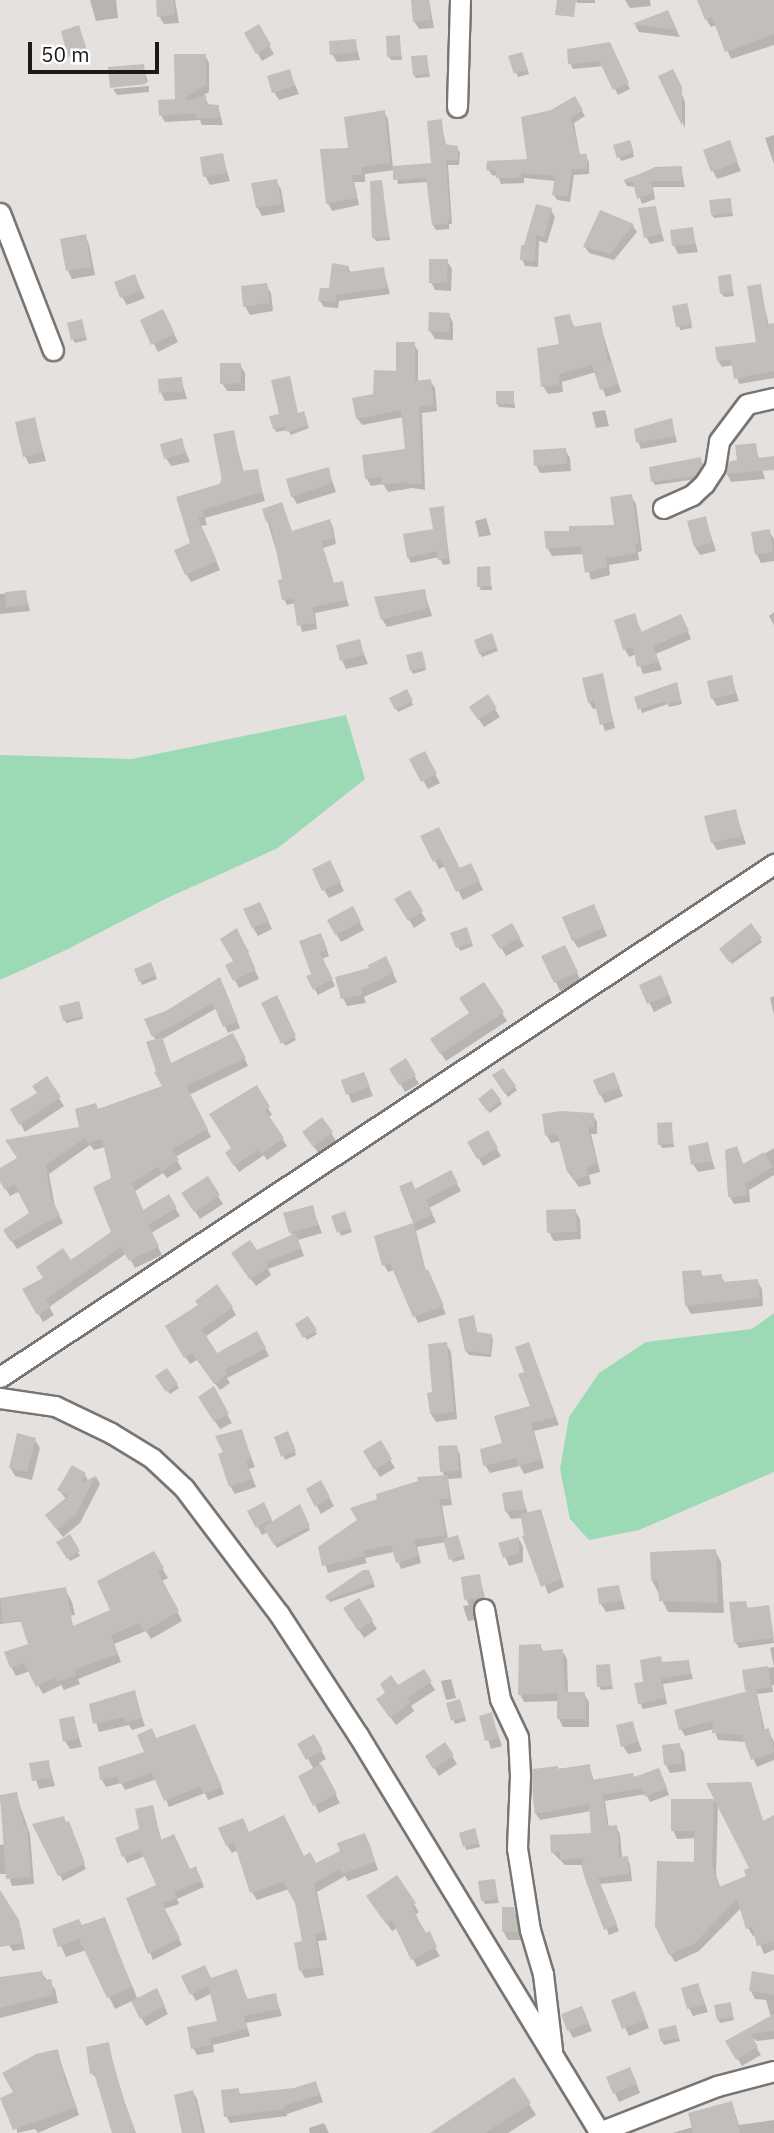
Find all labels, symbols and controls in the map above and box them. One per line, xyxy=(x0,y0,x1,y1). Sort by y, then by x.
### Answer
scale bar xyxy=(32,28,163,72)
text: 50 m xyxy=(41,40,90,68)

